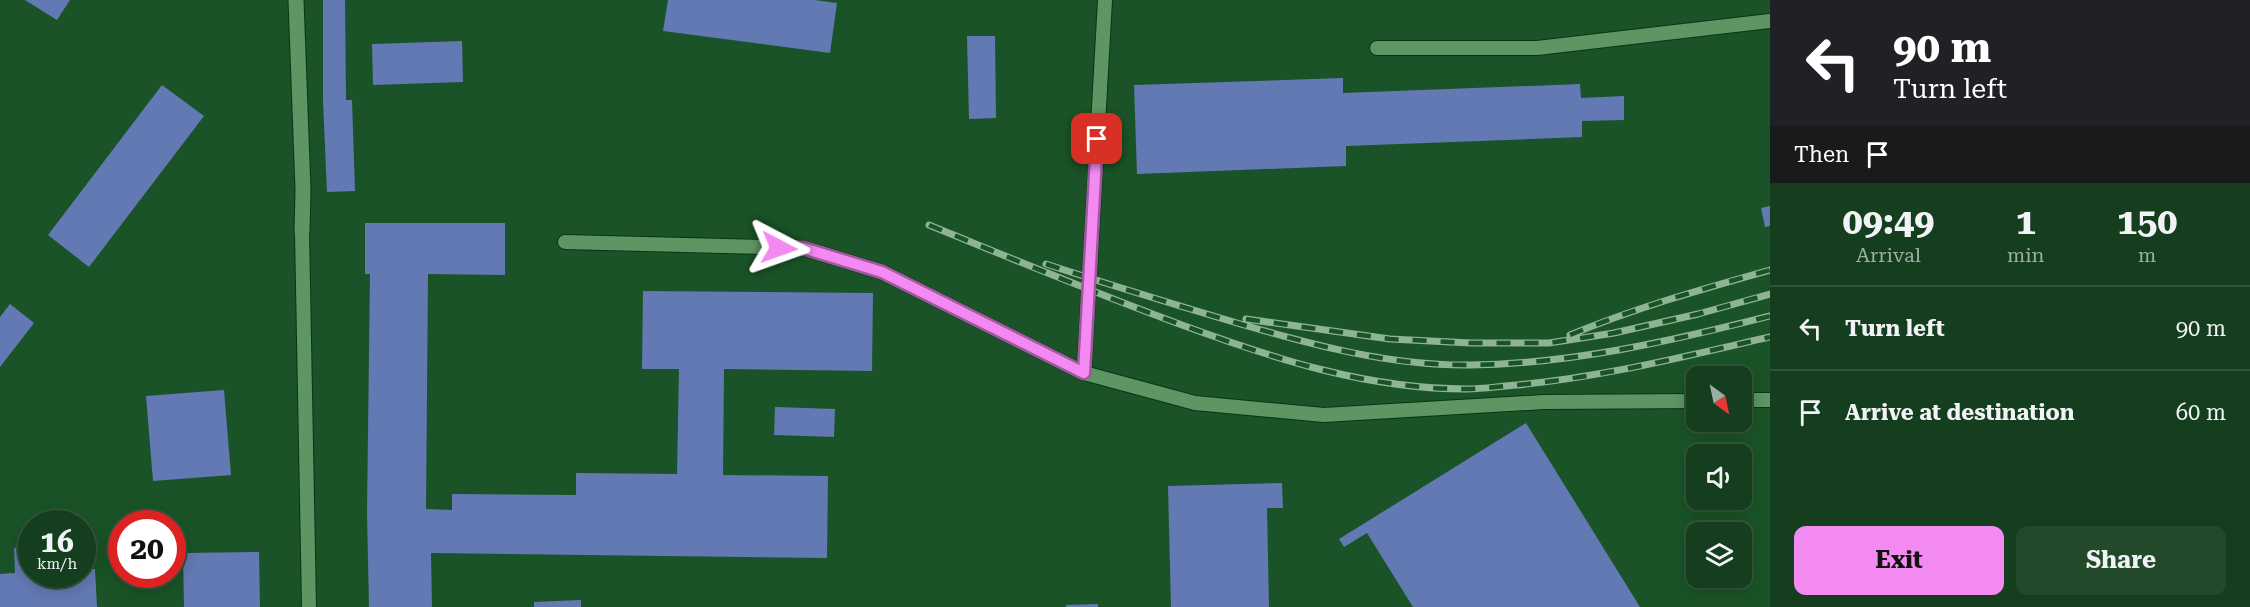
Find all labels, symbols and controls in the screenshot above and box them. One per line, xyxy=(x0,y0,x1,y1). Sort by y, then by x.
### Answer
text: 90 m xyxy=(1893,23,1991,72)
icon: left xyxy=(1794,24,1872,102)
text: Turn left xyxy=(1893,73,2007,105)
pin xyxy=(1071,113,1122,164)
icon: arrive xyxy=(1080,122,1113,155)
icon: arrive xyxy=(1861,138,1894,171)
text: Then xyxy=(1794,142,1849,167)
text: 09:49 xyxy=(1843,201,1934,243)
text: 1 xyxy=(2016,201,2036,243)
text: 150 xyxy=(2117,201,2177,243)
position arrow xyxy=(747,216,811,280)
text: Arrival xyxy=(1856,243,1921,267)
text: min xyxy=(2007,243,2044,267)
text: m xyxy=(2138,243,2156,267)
icon: left xyxy=(1794,312,1827,345)
text: Turn left xyxy=(1845,316,1945,341)
text: 90 m xyxy=(2176,316,2226,341)
north arrow xyxy=(1686,366,1752,432)
map controls xyxy=(1686,366,1752,588)
icon: arrive xyxy=(1794,396,1827,429)
text: Arrive at destination xyxy=(1845,400,2074,425)
text: 60 m xyxy=(2176,400,2226,425)
button: sound xyxy=(1686,444,1752,510)
speed limit sign: 20 xyxy=(108,510,186,588)
button: layers xyxy=(1686,522,1752,588)
text: 16 xyxy=(40,524,74,559)
button: Exit xyxy=(1794,526,2004,595)
button: Share xyxy=(2016,526,2226,595)
text: km/h xyxy=(37,555,77,573)

